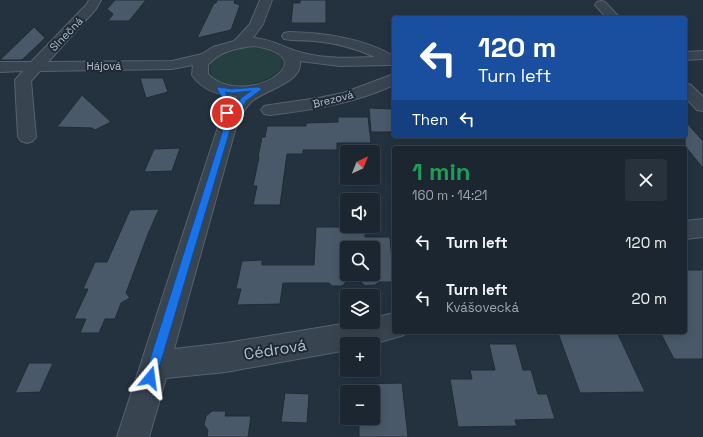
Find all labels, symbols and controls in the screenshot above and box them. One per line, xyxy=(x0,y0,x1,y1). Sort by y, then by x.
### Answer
street label: Slnečná xyxy=(46,13,86,54)
text: 120 m xyxy=(478,29,556,65)
icon: left xyxy=(412,32,464,84)
street label: Hájová xyxy=(87,59,122,73)
text: Turn left xyxy=(478,64,551,87)
street label: Brezová xyxy=(311,87,356,111)
pin xyxy=(210,96,244,130)
icon: arrive xyxy=(216,102,238,124)
icon: left xyxy=(456,108,478,130)
text: Then xyxy=(412,110,448,129)
north arrow xyxy=(340,145,380,185)
map controls xyxy=(340,145,380,425)
text: 1 min xyxy=(412,156,471,187)
button: close xyxy=(625,159,667,201)
text: 160 m · 14:21 xyxy=(412,187,487,204)
button: sound xyxy=(340,193,380,233)
icon: left xyxy=(412,231,434,253)
text: Turn left xyxy=(446,233,508,252)
text: 120 m xyxy=(625,233,667,252)
button: search xyxy=(340,241,380,281)
text: Turn left xyxy=(446,280,508,299)
icon: left xyxy=(412,287,434,309)
button: layers xyxy=(340,289,380,329)
text: 20 m xyxy=(632,289,667,308)
text: Kvášovecká xyxy=(446,299,519,316)
street label: Cédrová xyxy=(242,334,308,365)
button: + xyxy=(340,337,380,377)
position arrow xyxy=(129,357,171,399)
button: − xyxy=(340,385,380,425)

